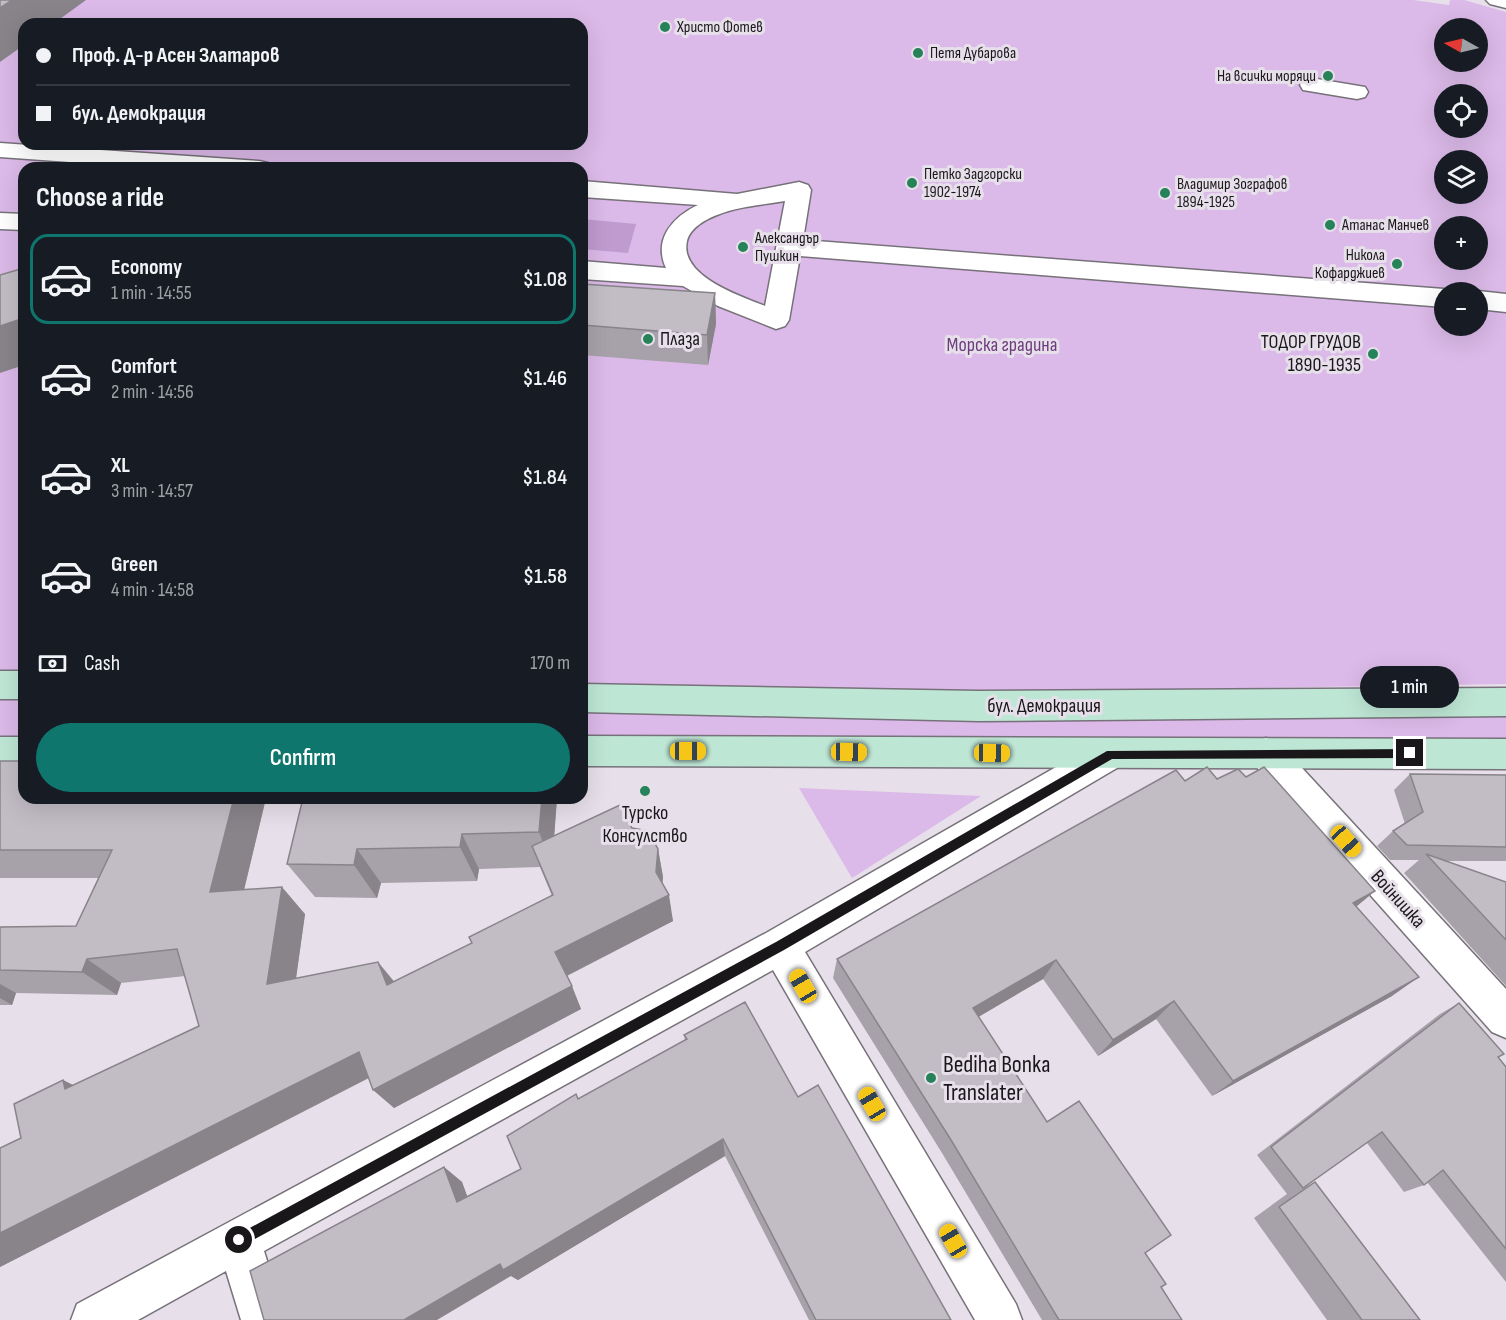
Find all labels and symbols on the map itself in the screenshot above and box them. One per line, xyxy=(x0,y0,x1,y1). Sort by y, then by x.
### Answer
place label: Христо Фотев xyxy=(676,18,763,37)
north arrow xyxy=(1434,18,1488,72)
marker: Христо Фотев xyxy=(658,20,672,34)
place label: Петя Дубарова xyxy=(930,44,1016,63)
marker: Петя Дубарова xyxy=(911,46,925,60)
place label: На всички моряци xyxy=(1217,67,1316,86)
marker: На всички моряци xyxy=(1321,69,1335,83)
place label: Петко Задгорски 1902-1974 xyxy=(924,165,1022,202)
place label: Владимир Зографов 1894-1925 xyxy=(1177,175,1287,212)
marker: Петко Задгорски 1902-1974 xyxy=(905,176,919,190)
marker: Владимир Зографов 1894-1925 xyxy=(1158,186,1172,200)
place label: Атанас Манчев xyxy=(1341,216,1429,235)
marker: Атанас Манчев xyxy=(1323,218,1337,232)
place label: Александър Пушкин xyxy=(754,229,819,266)
marker: Александър Пушкин xyxy=(736,240,750,254)
place label: Никола Кофарджиев xyxy=(1315,246,1385,283)
marker: Никола Кофарджиев xyxy=(1390,257,1404,271)
place label: Плаза xyxy=(660,327,700,351)
place label: TOДOP ГРУДОВ 1890-1935 xyxy=(1261,330,1361,377)
marker: Плаза xyxy=(641,332,655,346)
park label: Морска градина xyxy=(947,333,1057,357)
marker: TOДOP ГРУДОВ 1890-1935 xyxy=(1366,347,1380,361)
callout: 1 min xyxy=(1360,666,1460,708)
street label: бул. Демокрация xyxy=(987,694,1101,718)
route end xyxy=(1396,739,1423,766)
car xyxy=(670,742,706,760)
car xyxy=(831,743,867,761)
car xyxy=(974,744,1010,762)
marker: Турско Консулство xyxy=(638,784,652,798)
place label: Турско Консулство xyxy=(602,801,688,848)
car xyxy=(1327,822,1365,860)
street label: Войнишка xyxy=(1366,865,1430,933)
car xyxy=(786,966,820,1006)
place label: Bediha Bonka Translater xyxy=(943,1050,1050,1107)
marker: Bediha Bonka Translater xyxy=(924,1071,938,1085)
car xyxy=(855,1084,889,1124)
car xyxy=(936,1221,970,1261)
route start xyxy=(225,1226,252,1253)

